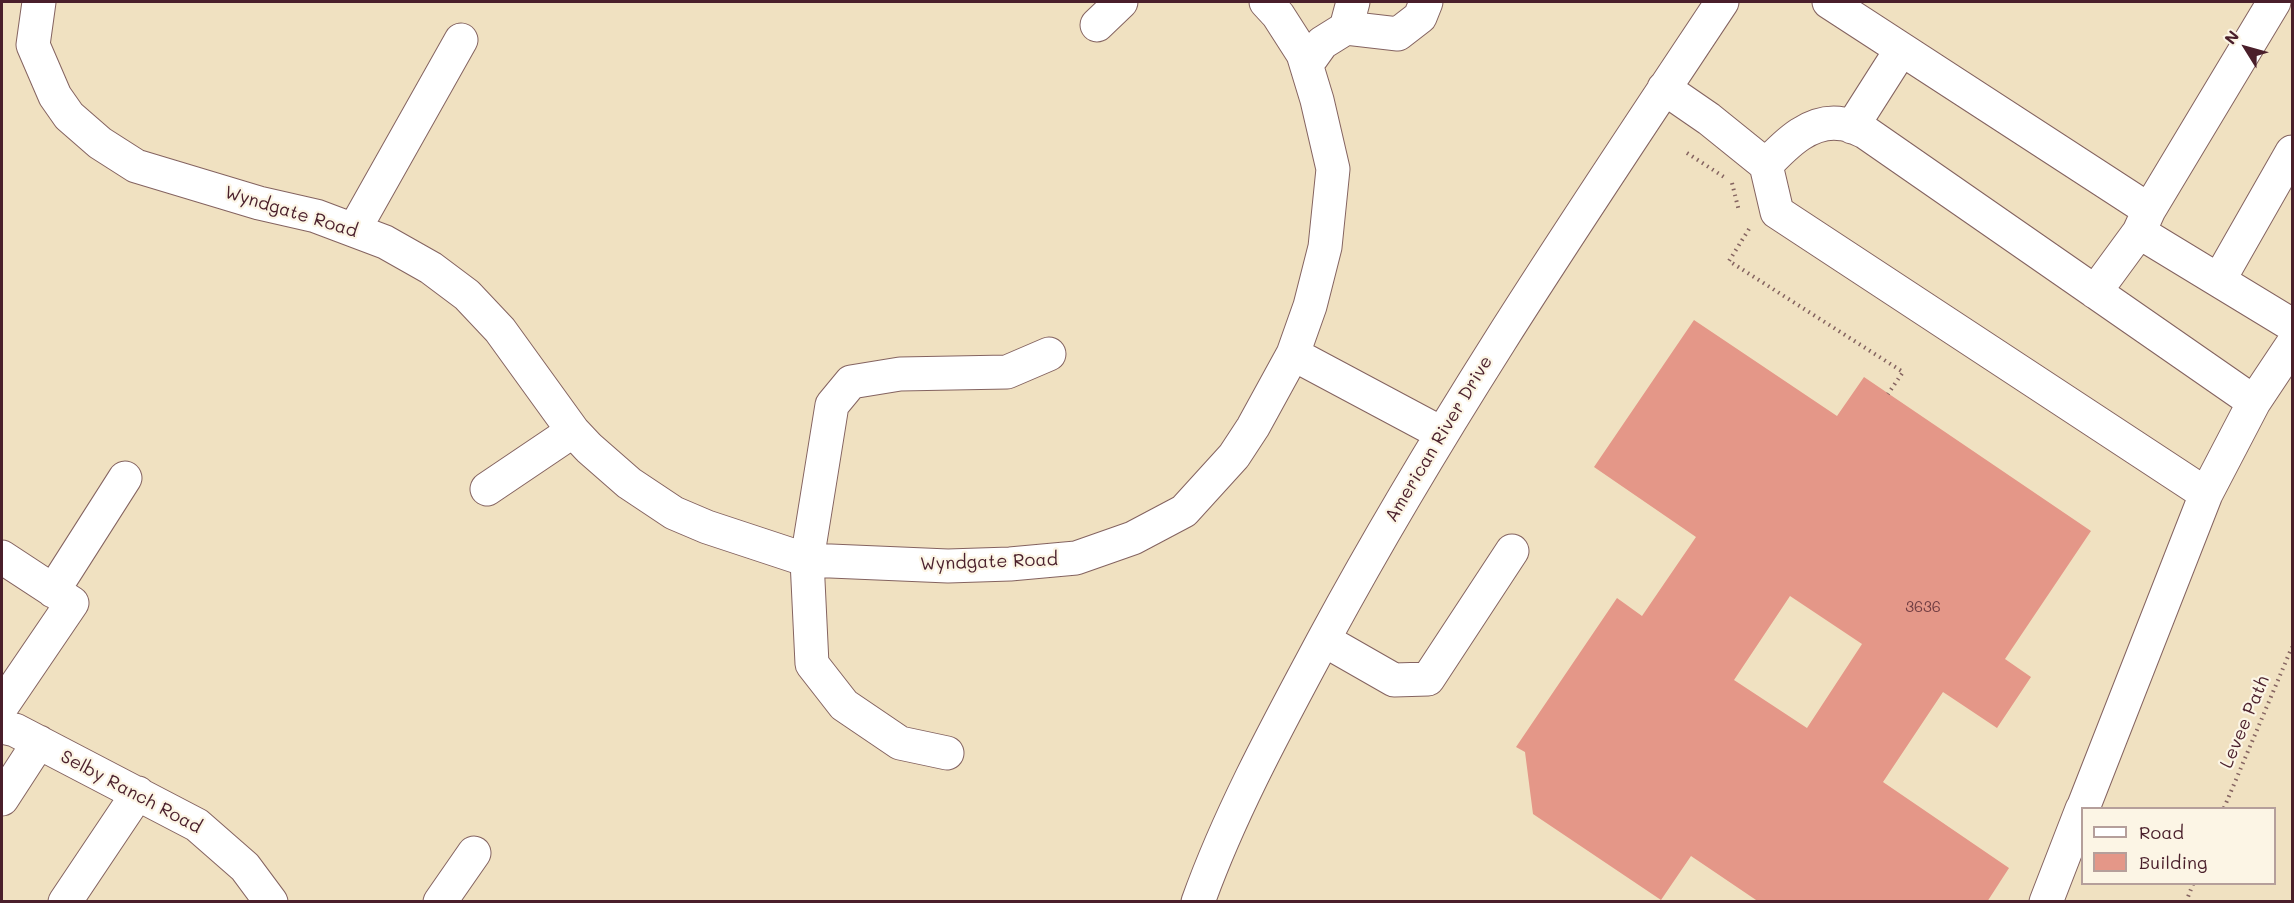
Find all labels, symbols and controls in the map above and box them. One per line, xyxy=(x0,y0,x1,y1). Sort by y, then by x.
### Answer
north arrow xyxy=(2216,18,2276,78)
text: N xyxy=(2219,26,2243,48)
street label: Wyndgate Road xyxy=(222,182,360,242)
street label: American River Drive xyxy=(1381,352,1497,526)
street label: Wyndgate Road xyxy=(920,549,1058,575)
house number: 3636 xyxy=(1905,598,1941,616)
street label: Levee Path xyxy=(2216,672,2274,772)
street label: Selby Ranch Road xyxy=(57,746,205,838)
legend xyxy=(2081,807,2276,885)
text: Road xyxy=(2139,820,2184,844)
text: Building xyxy=(2139,850,2207,874)

